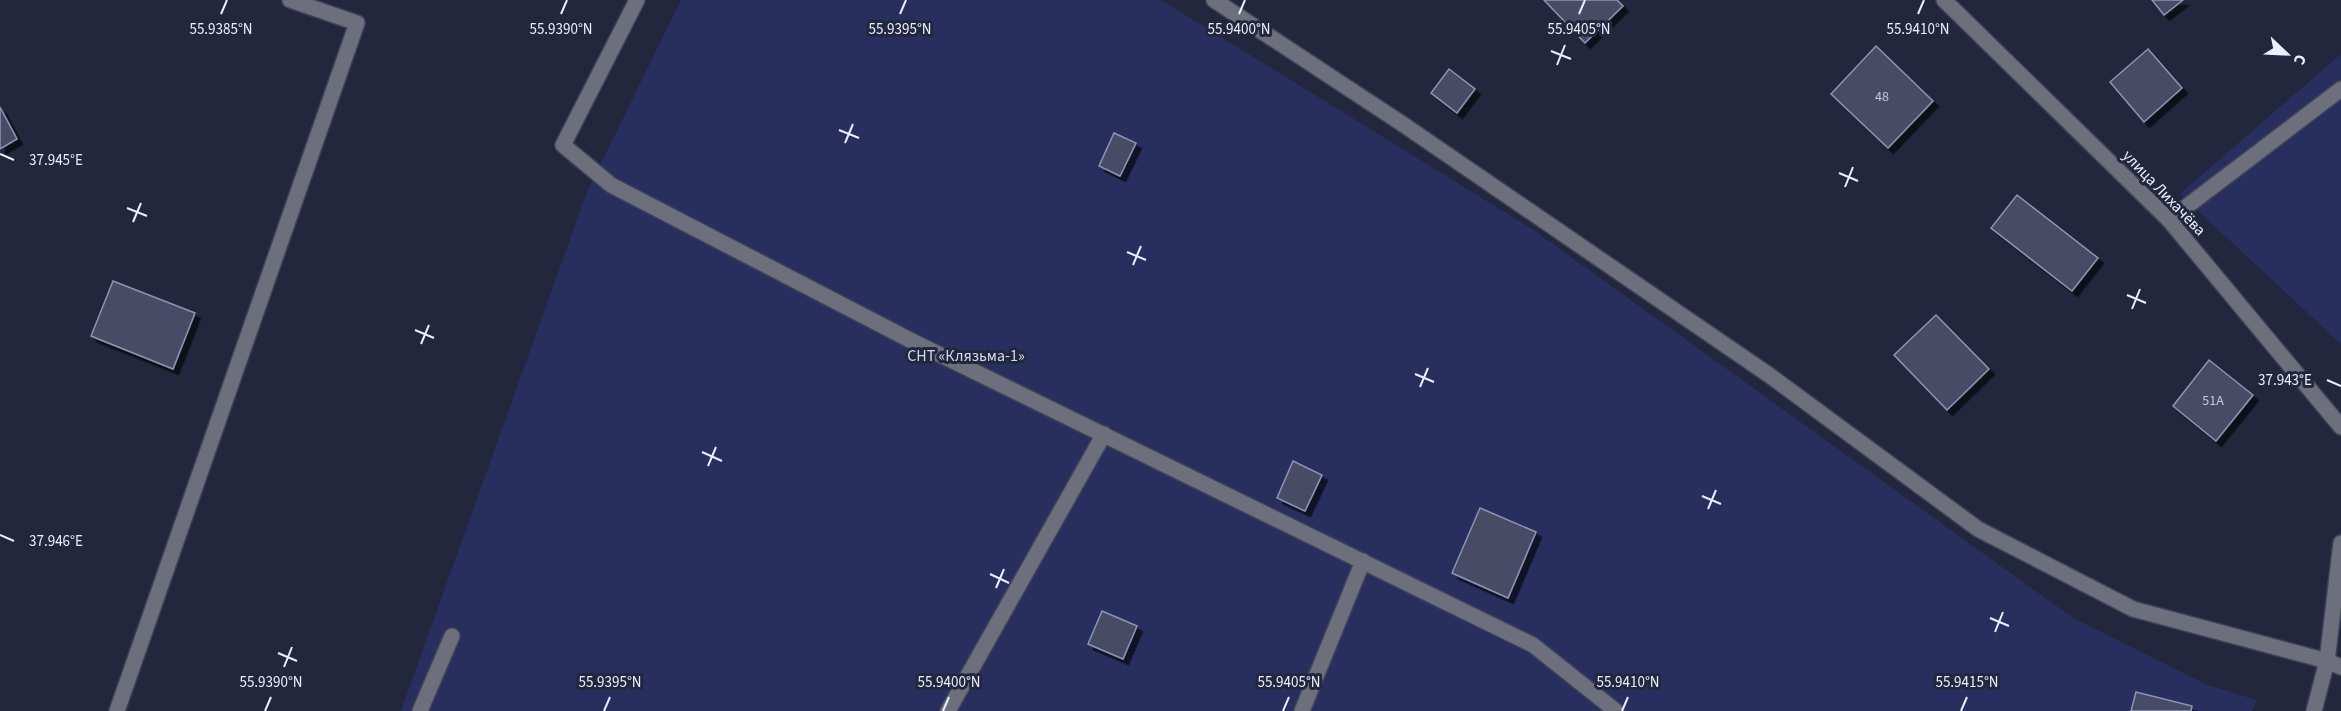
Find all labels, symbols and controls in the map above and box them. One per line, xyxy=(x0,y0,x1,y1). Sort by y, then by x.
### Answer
text: 55.9385°N xyxy=(189,19,253,40)
text: 55.9390°N xyxy=(529,19,593,40)
text: 55.9395°N xyxy=(868,19,932,40)
text: 55.9400°N xyxy=(1207,19,1271,40)
text: 55.9405°N xyxy=(1547,19,1611,40)
text: 55.9410°N xyxy=(1886,19,1950,40)
north arrow xyxy=(2257,24,2317,84)
text: С xyxy=(2288,51,2312,68)
house number: 48 xyxy=(1875,87,1889,107)
street label: улица Лихачёва xyxy=(2117,145,2211,241)
text: 37.945°E xyxy=(29,150,83,171)
park label: СНТ «Клязьма-1» xyxy=(907,345,1025,367)
text: 37.943°E xyxy=(2258,370,2312,391)
house number: 51А xyxy=(2202,391,2224,411)
text: 37.946°E xyxy=(29,531,83,552)
text: 55.9390°N xyxy=(239,672,303,693)
text: 55.9395°N xyxy=(578,672,642,693)
text: 55.9400°N xyxy=(917,672,981,693)
text: 55.9405°N xyxy=(1257,672,1321,693)
text: 55.9410°N xyxy=(1596,672,1660,693)
text: 55.9415°N xyxy=(1935,672,1999,693)

